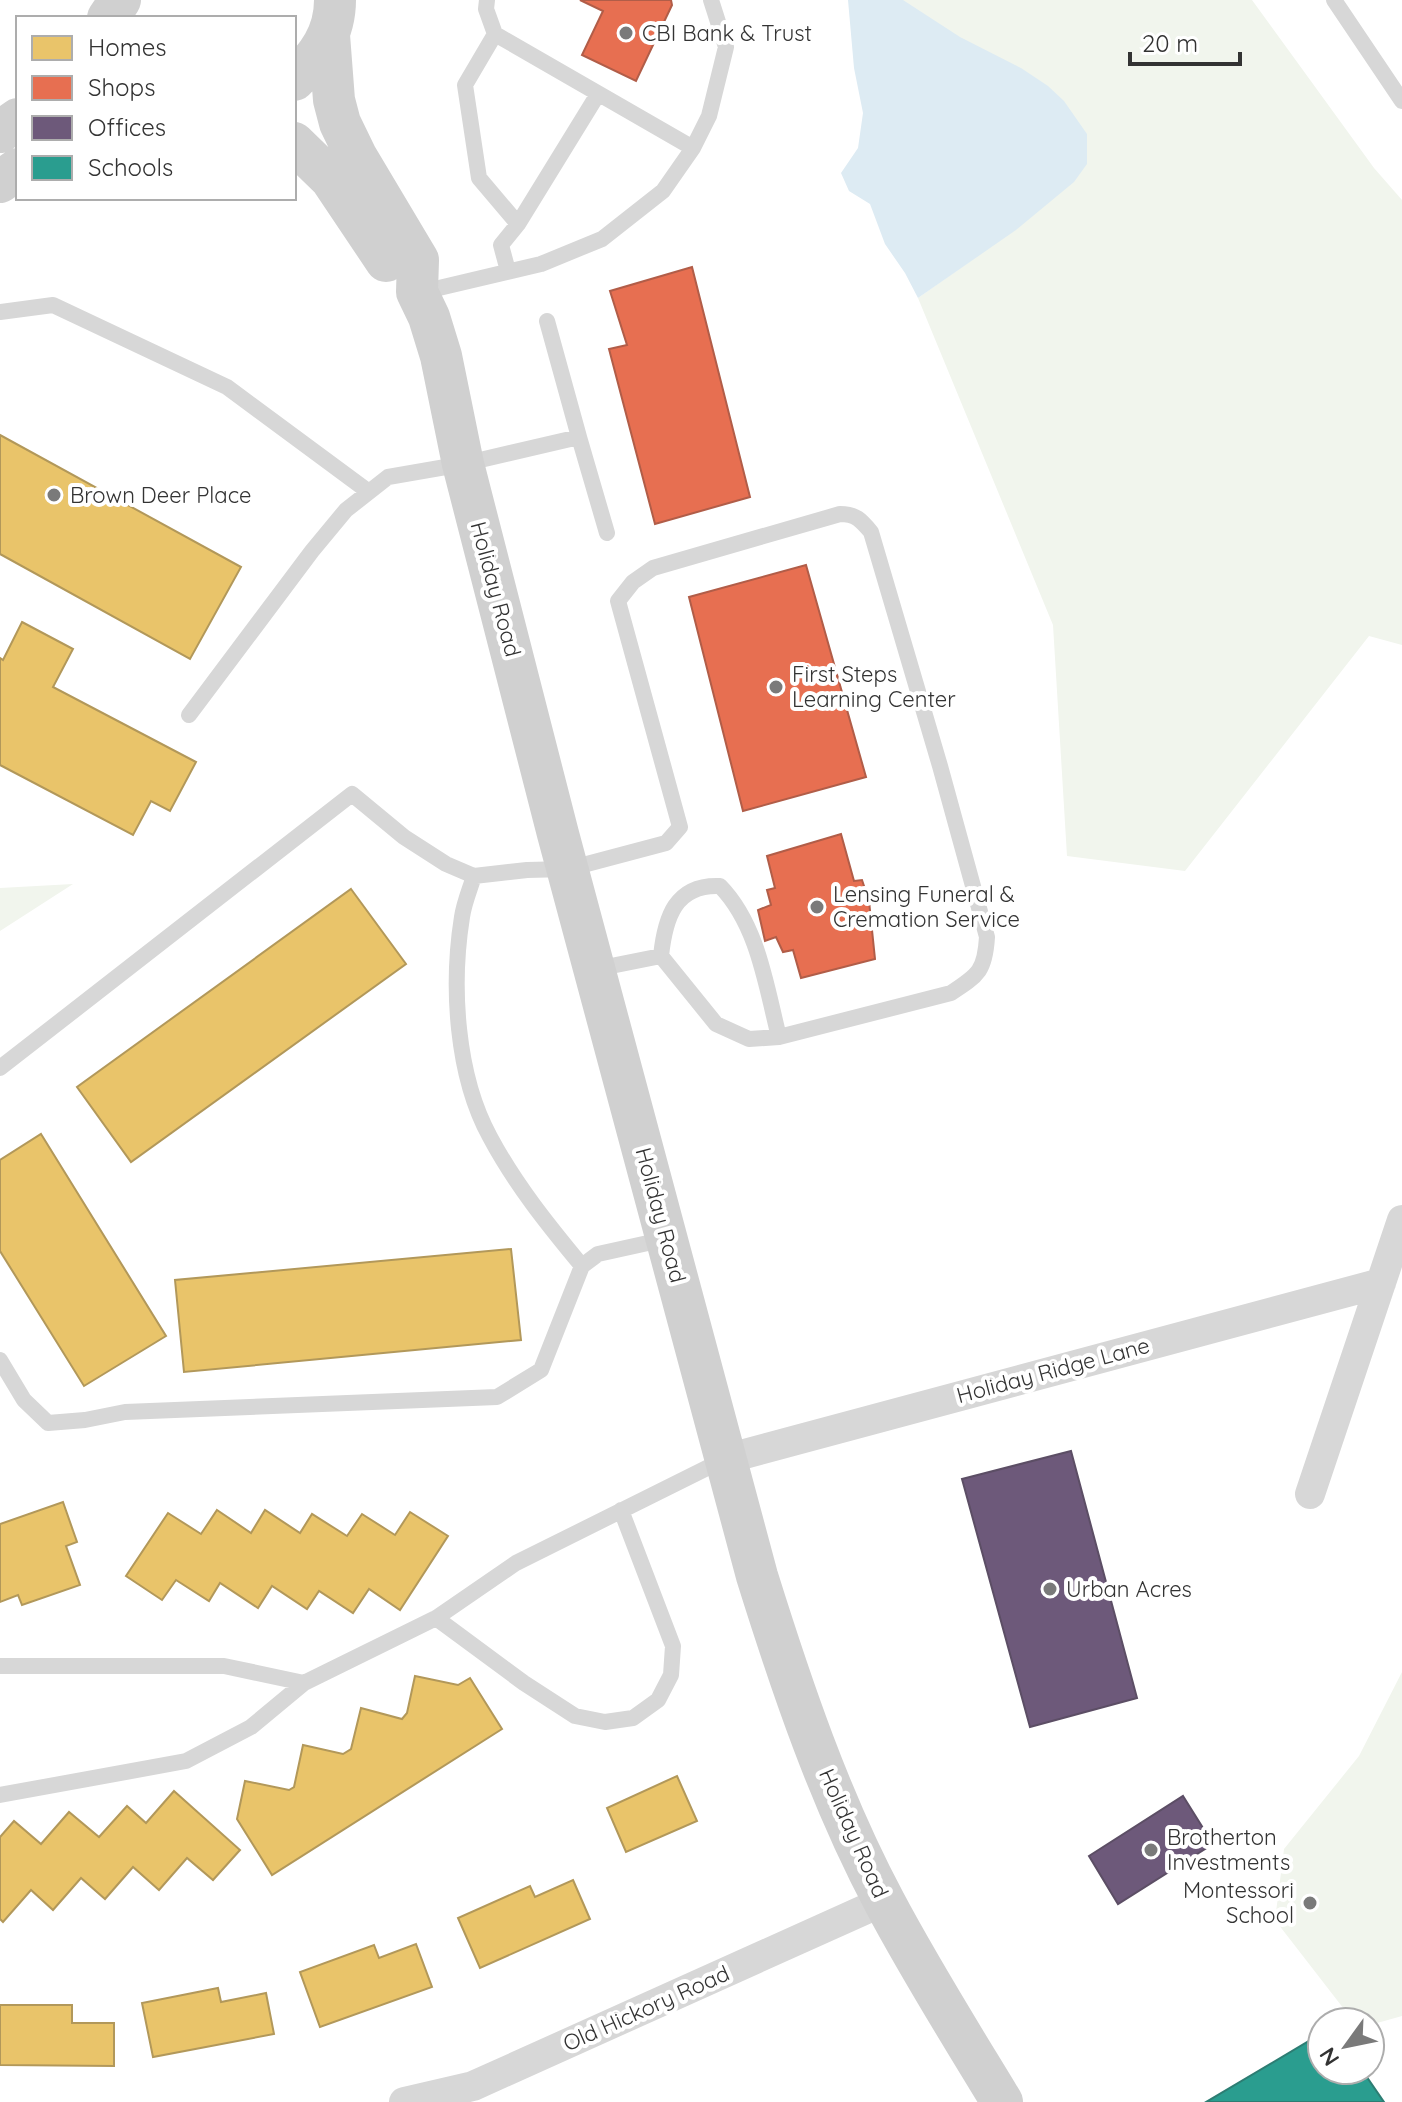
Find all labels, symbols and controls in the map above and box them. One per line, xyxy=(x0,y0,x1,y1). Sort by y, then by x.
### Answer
legend xyxy=(16,16,296,200)
scale bar xyxy=(1130,16,1240,66)
place label: CBI Bank & Trust xyxy=(642,19,812,47)
marker: CBI Bank & Trust xyxy=(617,24,635,42)
text: 20 m xyxy=(1142,28,1198,58)
text: Homes xyxy=(88,32,166,62)
text: Shops xyxy=(88,72,155,102)
text: Offices xyxy=(88,112,166,142)
text: Schools xyxy=(88,152,173,182)
place label: Brown Deer Place xyxy=(70,481,252,509)
marker: Brown Deer Place xyxy=(45,486,63,504)
street label: Holiday Road xyxy=(465,518,527,660)
place label: First Steps Learning Center xyxy=(792,660,956,713)
marker: First Steps Learning Center xyxy=(767,678,785,696)
place label: Lensing Funeral & Cremation Service xyxy=(833,880,1020,933)
marker: Lensing Funeral & Cremation Service xyxy=(808,898,826,916)
street label: Holiday Road xyxy=(630,1144,692,1286)
street label: Holiday Ridge Lane xyxy=(953,1331,1153,1409)
place label: Urban Acres xyxy=(1066,1575,1192,1603)
marker: Urban Acres xyxy=(1041,1580,1059,1598)
street label: Holiday Road xyxy=(813,1764,895,1902)
place label: Brotherton Investments xyxy=(1167,1823,1290,1876)
marker: Brotherton Investments xyxy=(1142,1841,1160,1859)
place label: Montessori School xyxy=(1183,1876,1294,1929)
marker: Montessori School xyxy=(1301,1894,1319,1912)
street label: Old Hickory Road xyxy=(558,1959,734,2057)
north arrow xyxy=(1306,2006,1386,2086)
text: N xyxy=(1313,2042,1345,2071)

